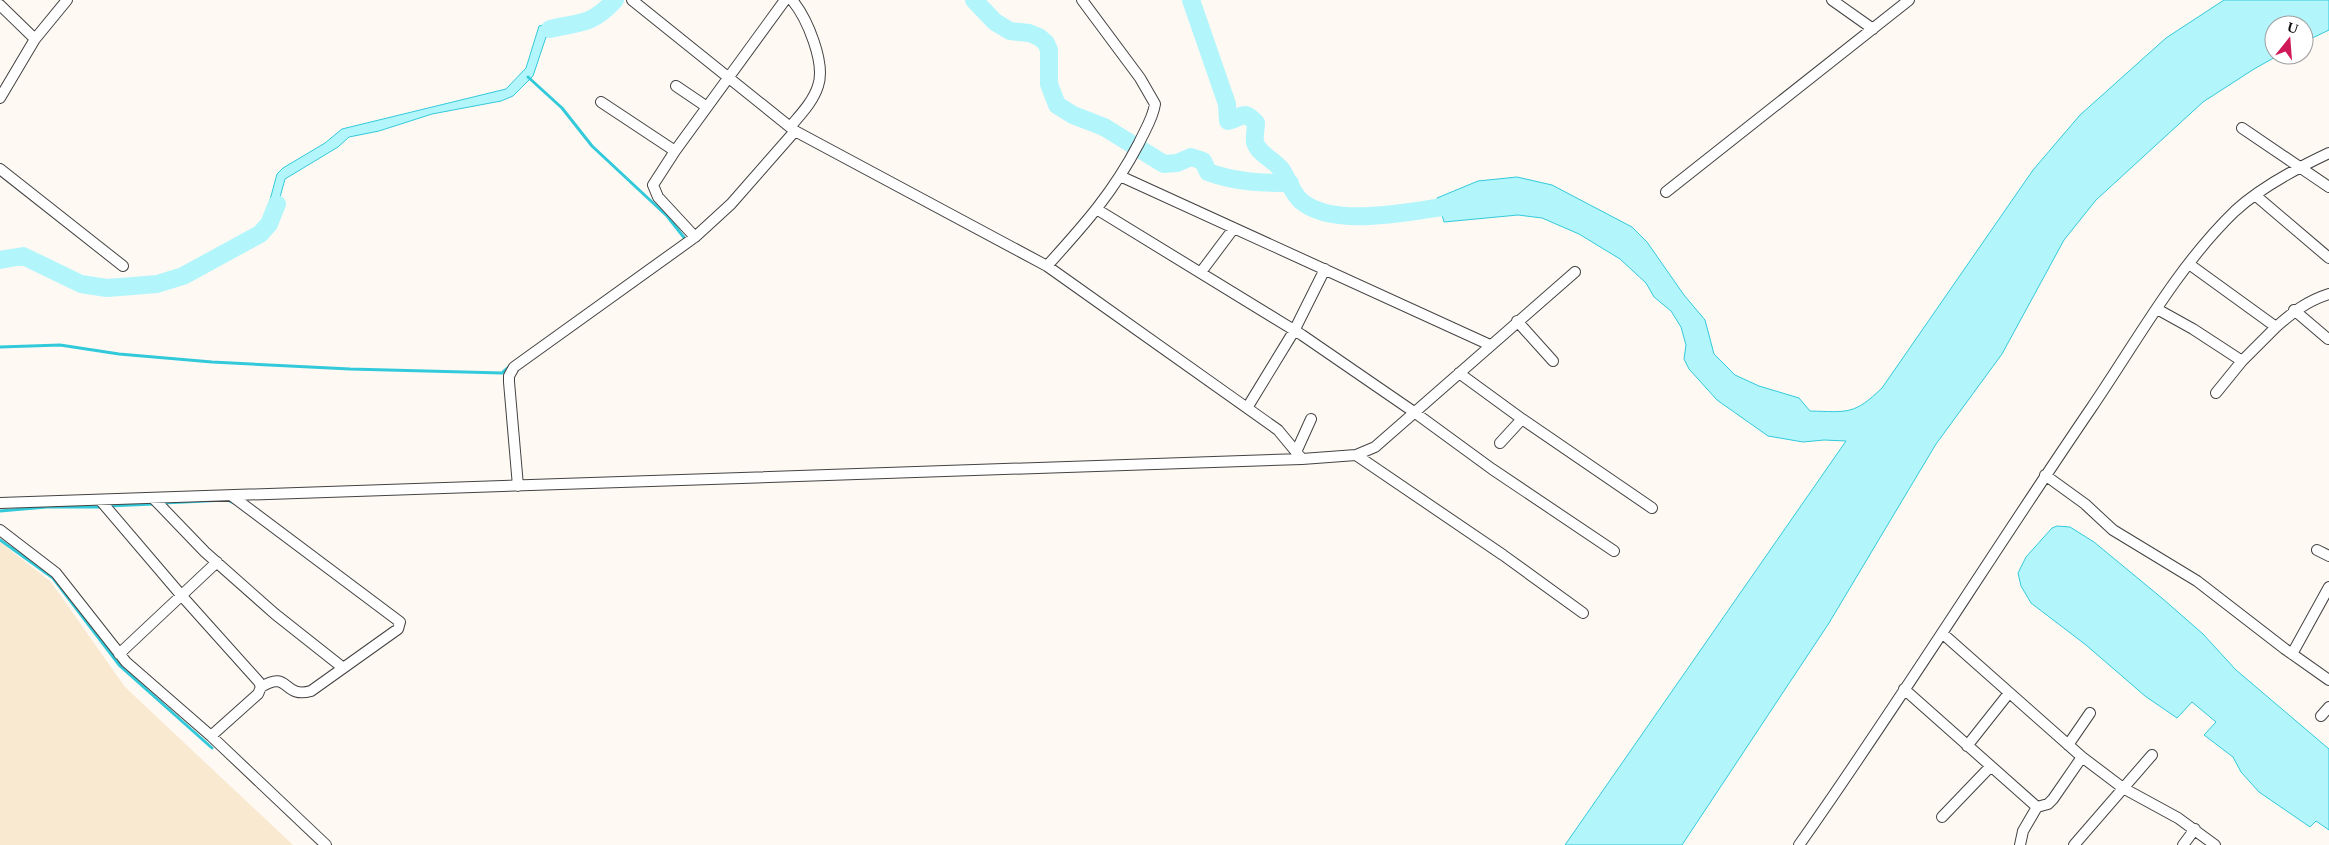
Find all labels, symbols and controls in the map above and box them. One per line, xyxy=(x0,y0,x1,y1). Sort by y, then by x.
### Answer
north arrow xyxy=(2264,15,2314,65)
text: U xyxy=(2284,16,2302,40)

